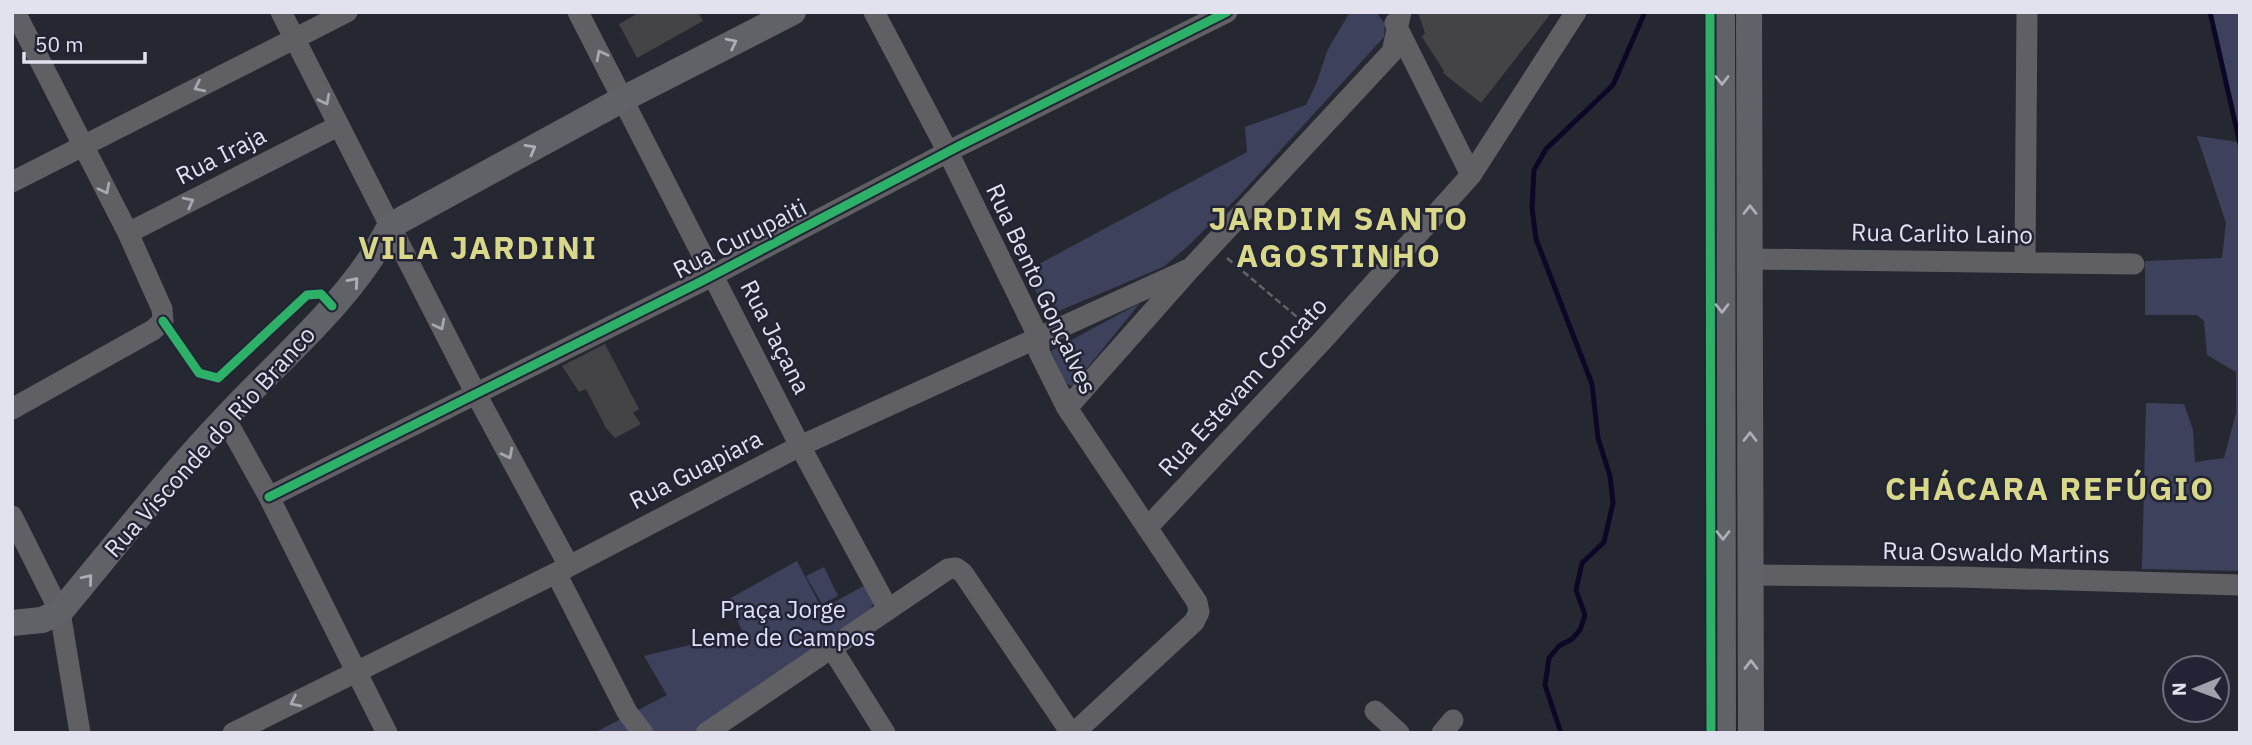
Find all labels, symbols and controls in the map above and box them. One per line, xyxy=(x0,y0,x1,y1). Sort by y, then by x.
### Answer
scale bar xyxy=(24,21,145,65)
text: 50 m xyxy=(35,30,84,58)
one-way arrow xyxy=(725,38,737,52)
one-way arrow xyxy=(595,50,609,63)
one-way arrow xyxy=(1714,76,1730,86)
one-way arrow xyxy=(194,79,206,93)
one-way arrow xyxy=(317,93,331,106)
street label: Rua Iraja xyxy=(170,119,271,191)
one-way arrow xyxy=(523,143,536,157)
street label: Rua Bento Gonçalves xyxy=(979,178,1105,399)
one-way arrow xyxy=(97,182,111,194)
street label: Rua Curupaiti xyxy=(667,191,812,285)
one-way arrow xyxy=(182,197,194,211)
district label: JARDIM SANTO AGOSTINHO xyxy=(1209,197,1469,276)
one-way arrow xyxy=(1742,204,1758,214)
street label: Rua Carlito Laino xyxy=(1851,215,2033,251)
district label: VILA JARDINI xyxy=(358,226,598,268)
street label: Rua Jaçana xyxy=(734,274,818,399)
one-way arrow xyxy=(346,277,358,290)
street label: Rua Estevam Concato xyxy=(1151,290,1334,483)
one-way arrow xyxy=(1714,303,1730,314)
one-way arrow xyxy=(432,318,446,330)
street label: Rua Visconde do Rio Branco xyxy=(97,319,322,564)
street label: Rua Guapiara xyxy=(624,422,768,516)
one-way arrow xyxy=(1742,431,1758,442)
one-way arrow xyxy=(500,447,514,460)
district label: CHÁCARA REFÚGIO xyxy=(1885,467,2215,509)
one-way arrow xyxy=(1715,530,1730,541)
street label: Rua Oswaldo Martins xyxy=(1882,534,2110,570)
one-way arrow xyxy=(80,574,92,587)
park label: Praça Jorge Leme de Campos xyxy=(690,593,876,653)
north arrow xyxy=(2161,654,2231,724)
one-way arrow xyxy=(1743,659,1759,669)
text: N xyxy=(2167,682,2191,696)
one-way arrow xyxy=(290,694,302,708)

